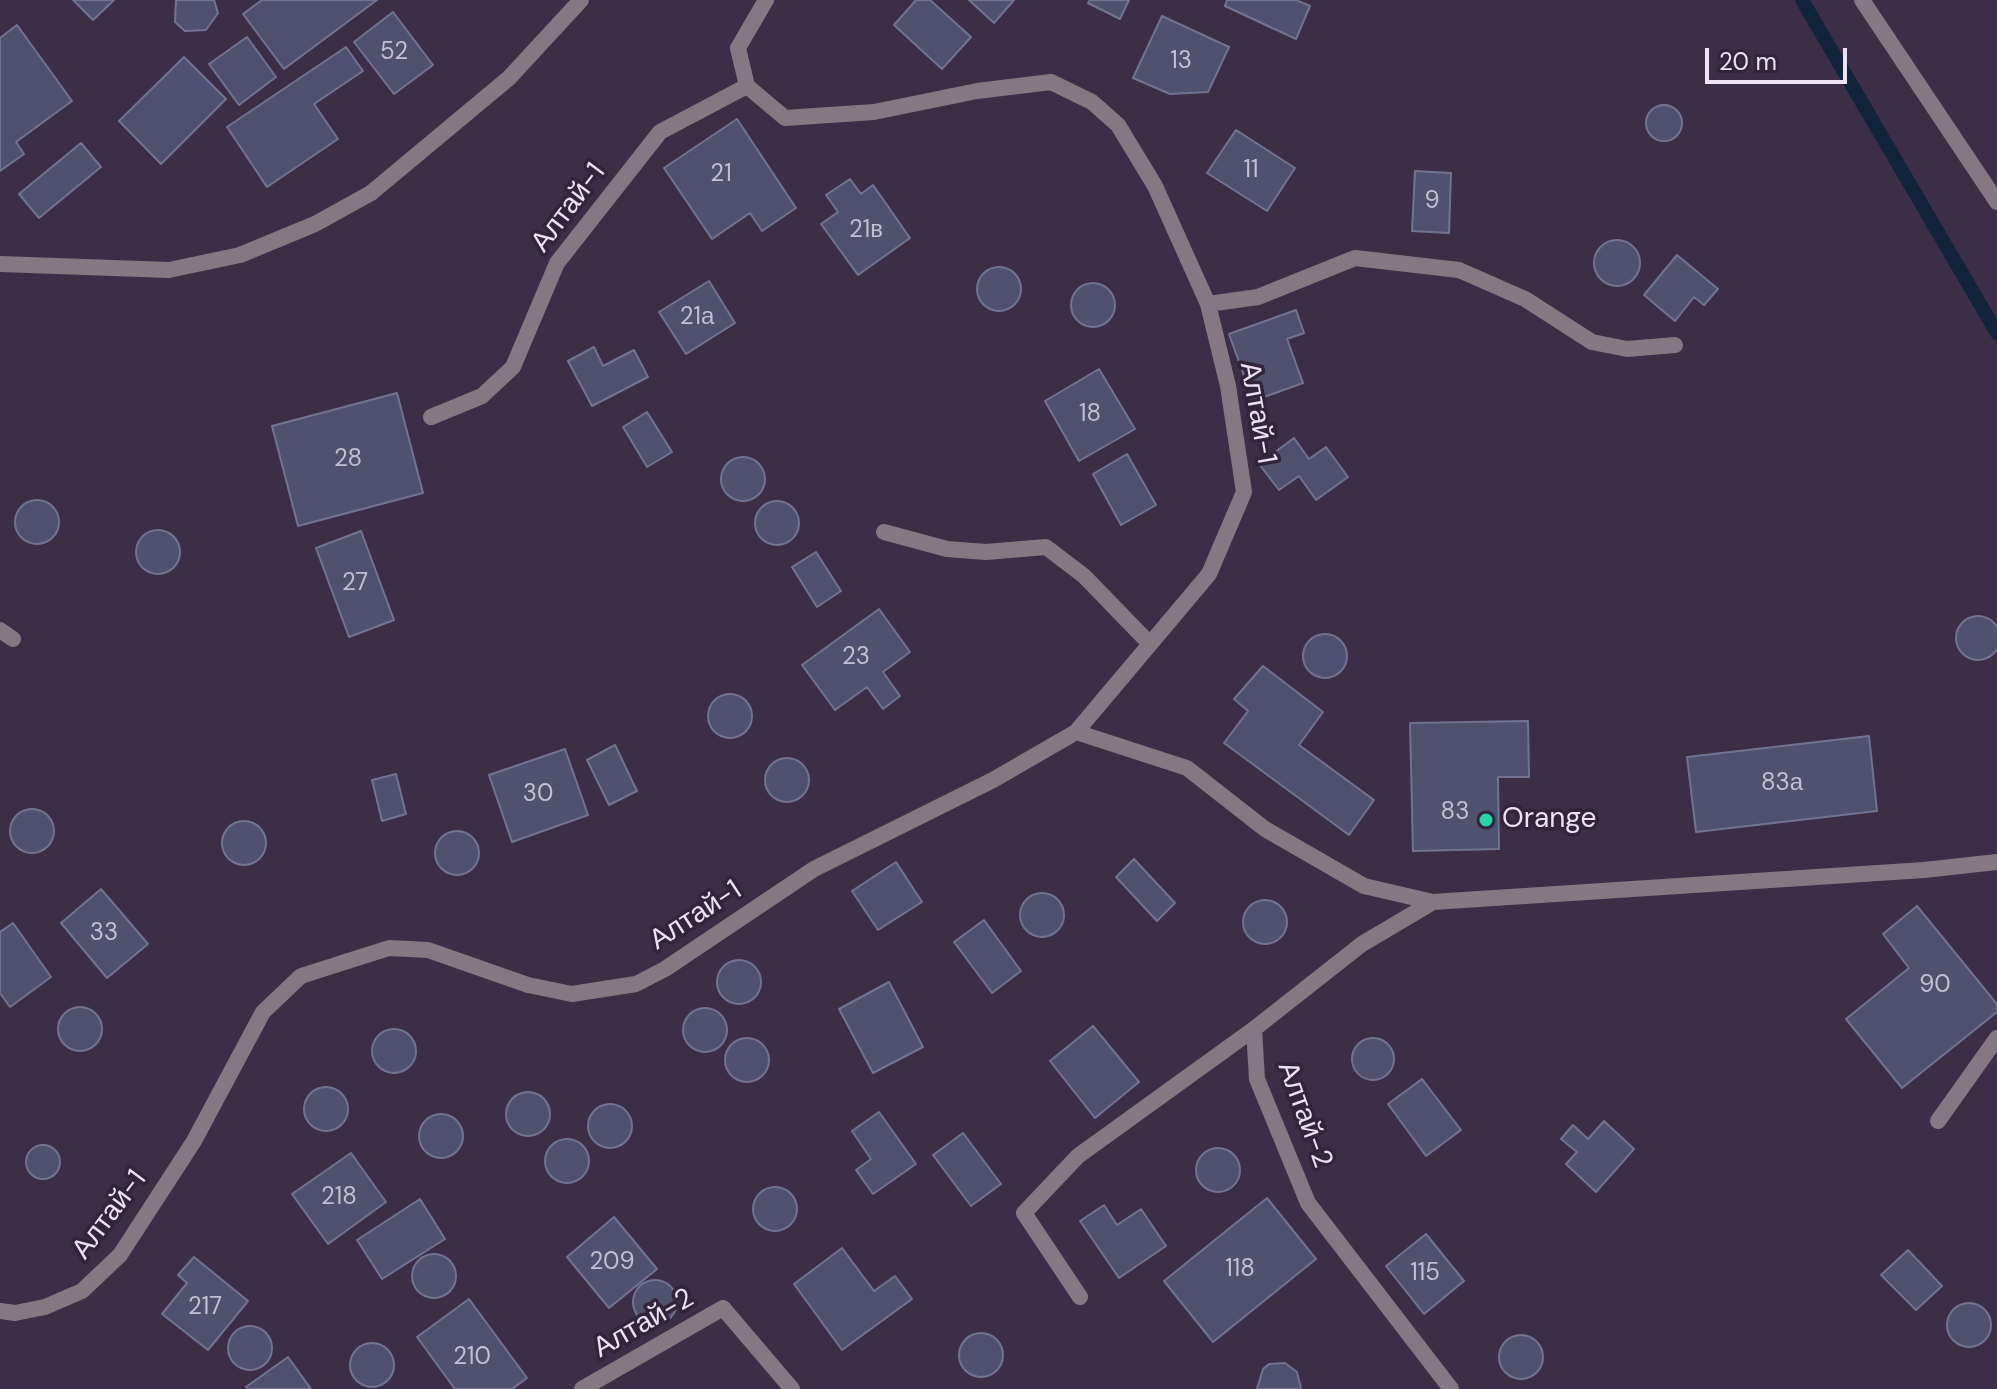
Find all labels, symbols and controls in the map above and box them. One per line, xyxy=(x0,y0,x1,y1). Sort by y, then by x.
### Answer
scale bar xyxy=(1709,32,1851,82)
house number: 52 xyxy=(380,39,408,67)
text: 20 m xyxy=(1719,46,1777,77)
house number: 13 xyxy=(1170,48,1192,76)
street label: Алтай-1 xyxy=(525,157,613,259)
house number: 11 xyxy=(1244,157,1258,185)
house number: 21 xyxy=(710,161,732,189)
house number: 9 xyxy=(1424,188,1440,216)
house number: 21в xyxy=(849,217,883,245)
house number: 21а xyxy=(680,304,714,332)
street label: Алтай-1 xyxy=(1232,360,1282,466)
house number: 18 xyxy=(1079,401,1101,429)
house number: 28 xyxy=(334,446,362,474)
house number: 27 xyxy=(342,570,368,598)
house number: 23 xyxy=(842,644,870,672)
house number: 83а xyxy=(1761,770,1803,798)
house number: 30 xyxy=(523,781,553,809)
house number: 83 xyxy=(1441,799,1469,827)
place label: Orange xyxy=(1502,803,1596,837)
marker: Orange xyxy=(1477,811,1495,829)
street label: Алтай-1 xyxy=(644,874,748,958)
house number: 33 xyxy=(90,920,118,948)
house number: 90 xyxy=(1919,972,1951,1000)
street label: Алтай-2 xyxy=(1269,1058,1339,1172)
street label: Алтай-1 xyxy=(66,1164,154,1266)
house number: 218 xyxy=(321,1184,357,1212)
house number: 209 xyxy=(589,1249,635,1277)
house number: 118 xyxy=(1225,1256,1255,1284)
house number: 115 xyxy=(1410,1260,1440,1288)
street label: Алтай-2 xyxy=(588,1282,700,1366)
house number: 217 xyxy=(188,1294,222,1322)
house number: 210 xyxy=(453,1344,491,1372)

